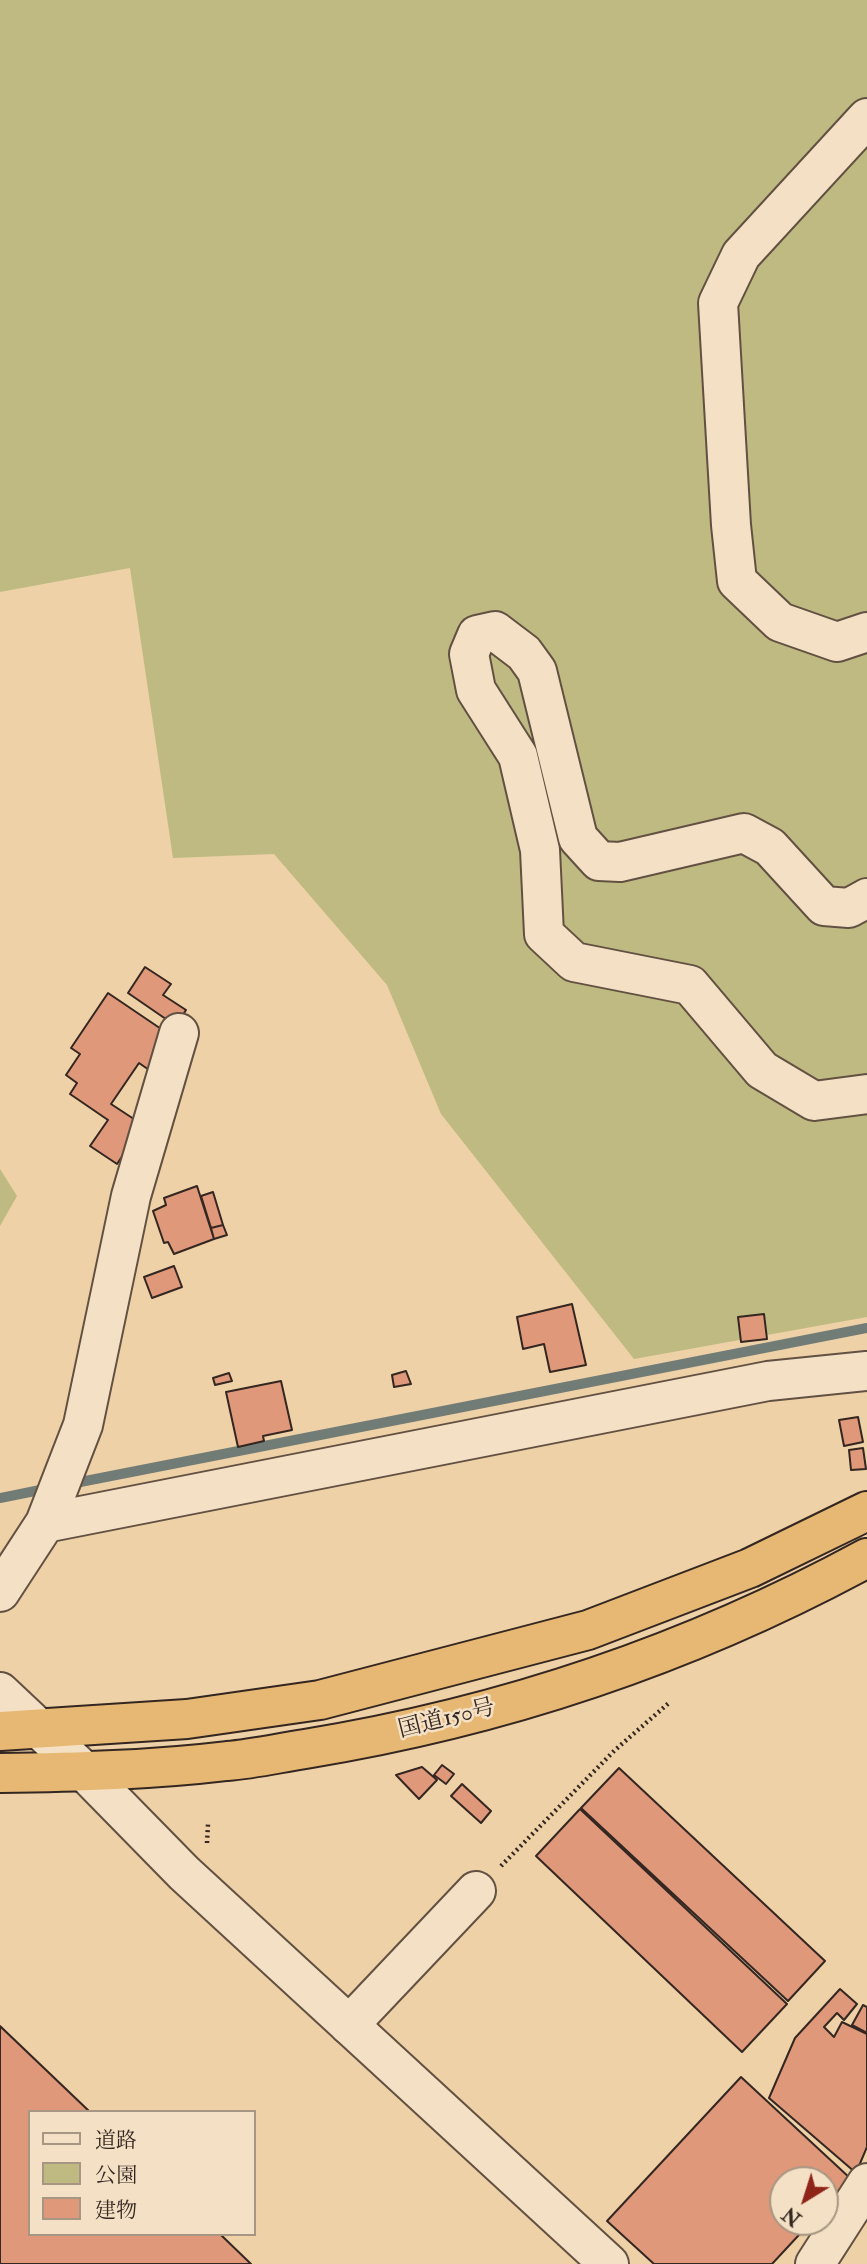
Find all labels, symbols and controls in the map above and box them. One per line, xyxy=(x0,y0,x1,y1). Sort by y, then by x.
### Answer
street label: 国道150号 xyxy=(396,1695,498,1745)
legend xyxy=(28,2110,256,2236)
text: 道路 xyxy=(95,2127,137,2154)
text: 公園 xyxy=(95,2162,137,2189)
north arrow xyxy=(769,2166,839,2236)
text: 建物 xyxy=(95,2197,137,2224)
text: N xyxy=(778,2201,806,2231)

